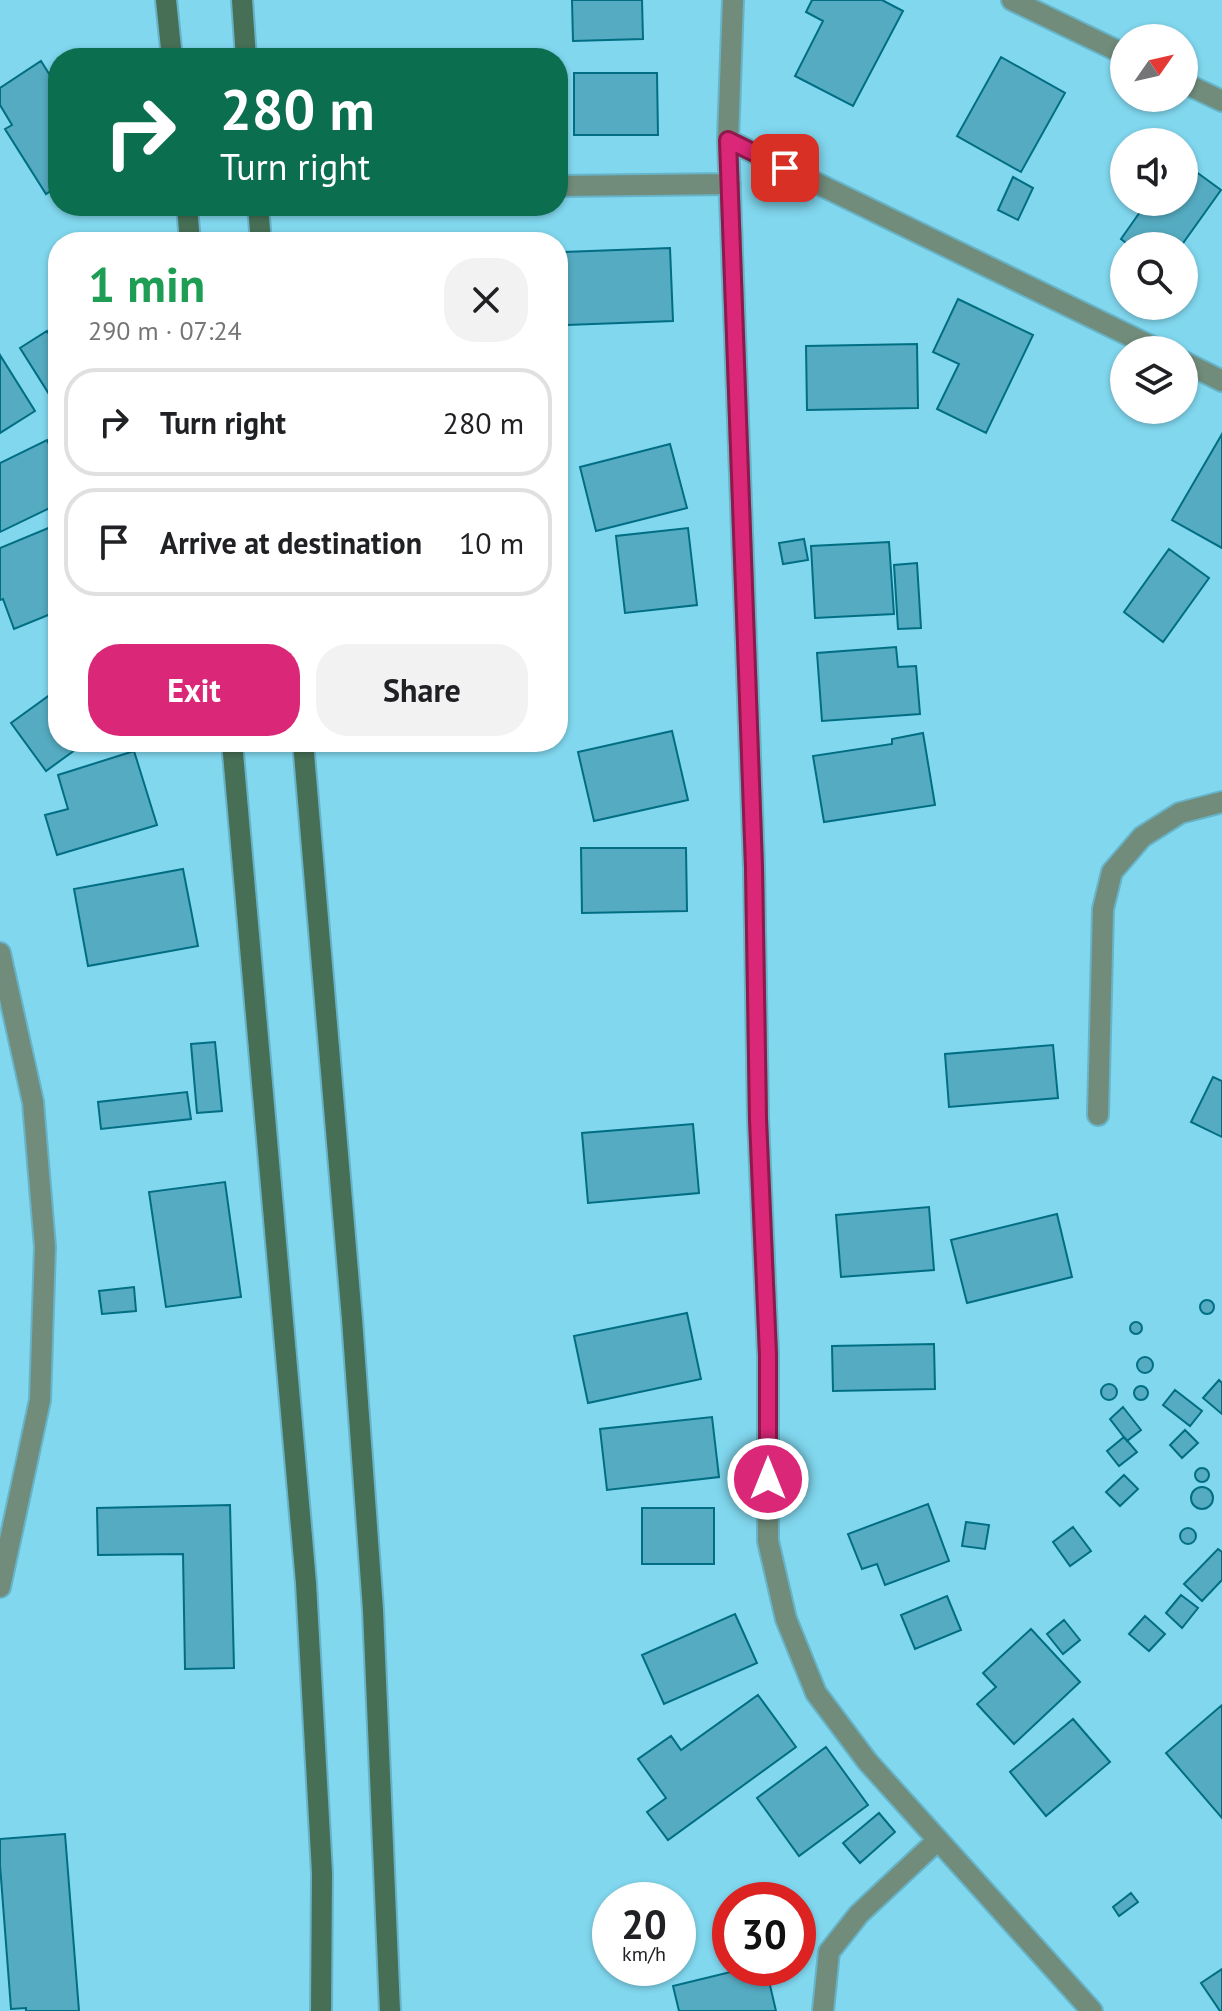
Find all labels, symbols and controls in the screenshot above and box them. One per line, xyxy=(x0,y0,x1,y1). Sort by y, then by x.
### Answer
north arrow xyxy=(1110,24,1198,112)
map controls xyxy=(1110,24,1198,424)
text: 280 m xyxy=(220,73,375,145)
icon: right xyxy=(88,80,192,184)
button: sound xyxy=(1110,128,1198,216)
pin xyxy=(751,134,819,202)
text: Turn right xyxy=(220,143,370,190)
icon: arrive xyxy=(763,146,807,190)
button: search xyxy=(1110,232,1198,320)
text: 1 min xyxy=(88,253,205,315)
button: close xyxy=(444,258,528,342)
text: 290 m · 07:24 xyxy=(88,314,242,347)
button: layers xyxy=(1110,336,1198,424)
icon: right xyxy=(92,400,136,444)
text: Turn right xyxy=(160,403,286,442)
text: 280 m xyxy=(443,403,524,442)
icon: arrive xyxy=(92,520,136,564)
text: Arrive at destination xyxy=(160,523,422,562)
text: 10 m xyxy=(459,523,524,562)
button: Exit xyxy=(88,644,300,736)
button: Share xyxy=(316,644,528,736)
position arrow xyxy=(726,1437,810,1521)
speed limit sign: 30 xyxy=(712,1882,816,1986)
text: 20 xyxy=(621,1898,667,1950)
text: km/h xyxy=(622,1941,666,1967)

